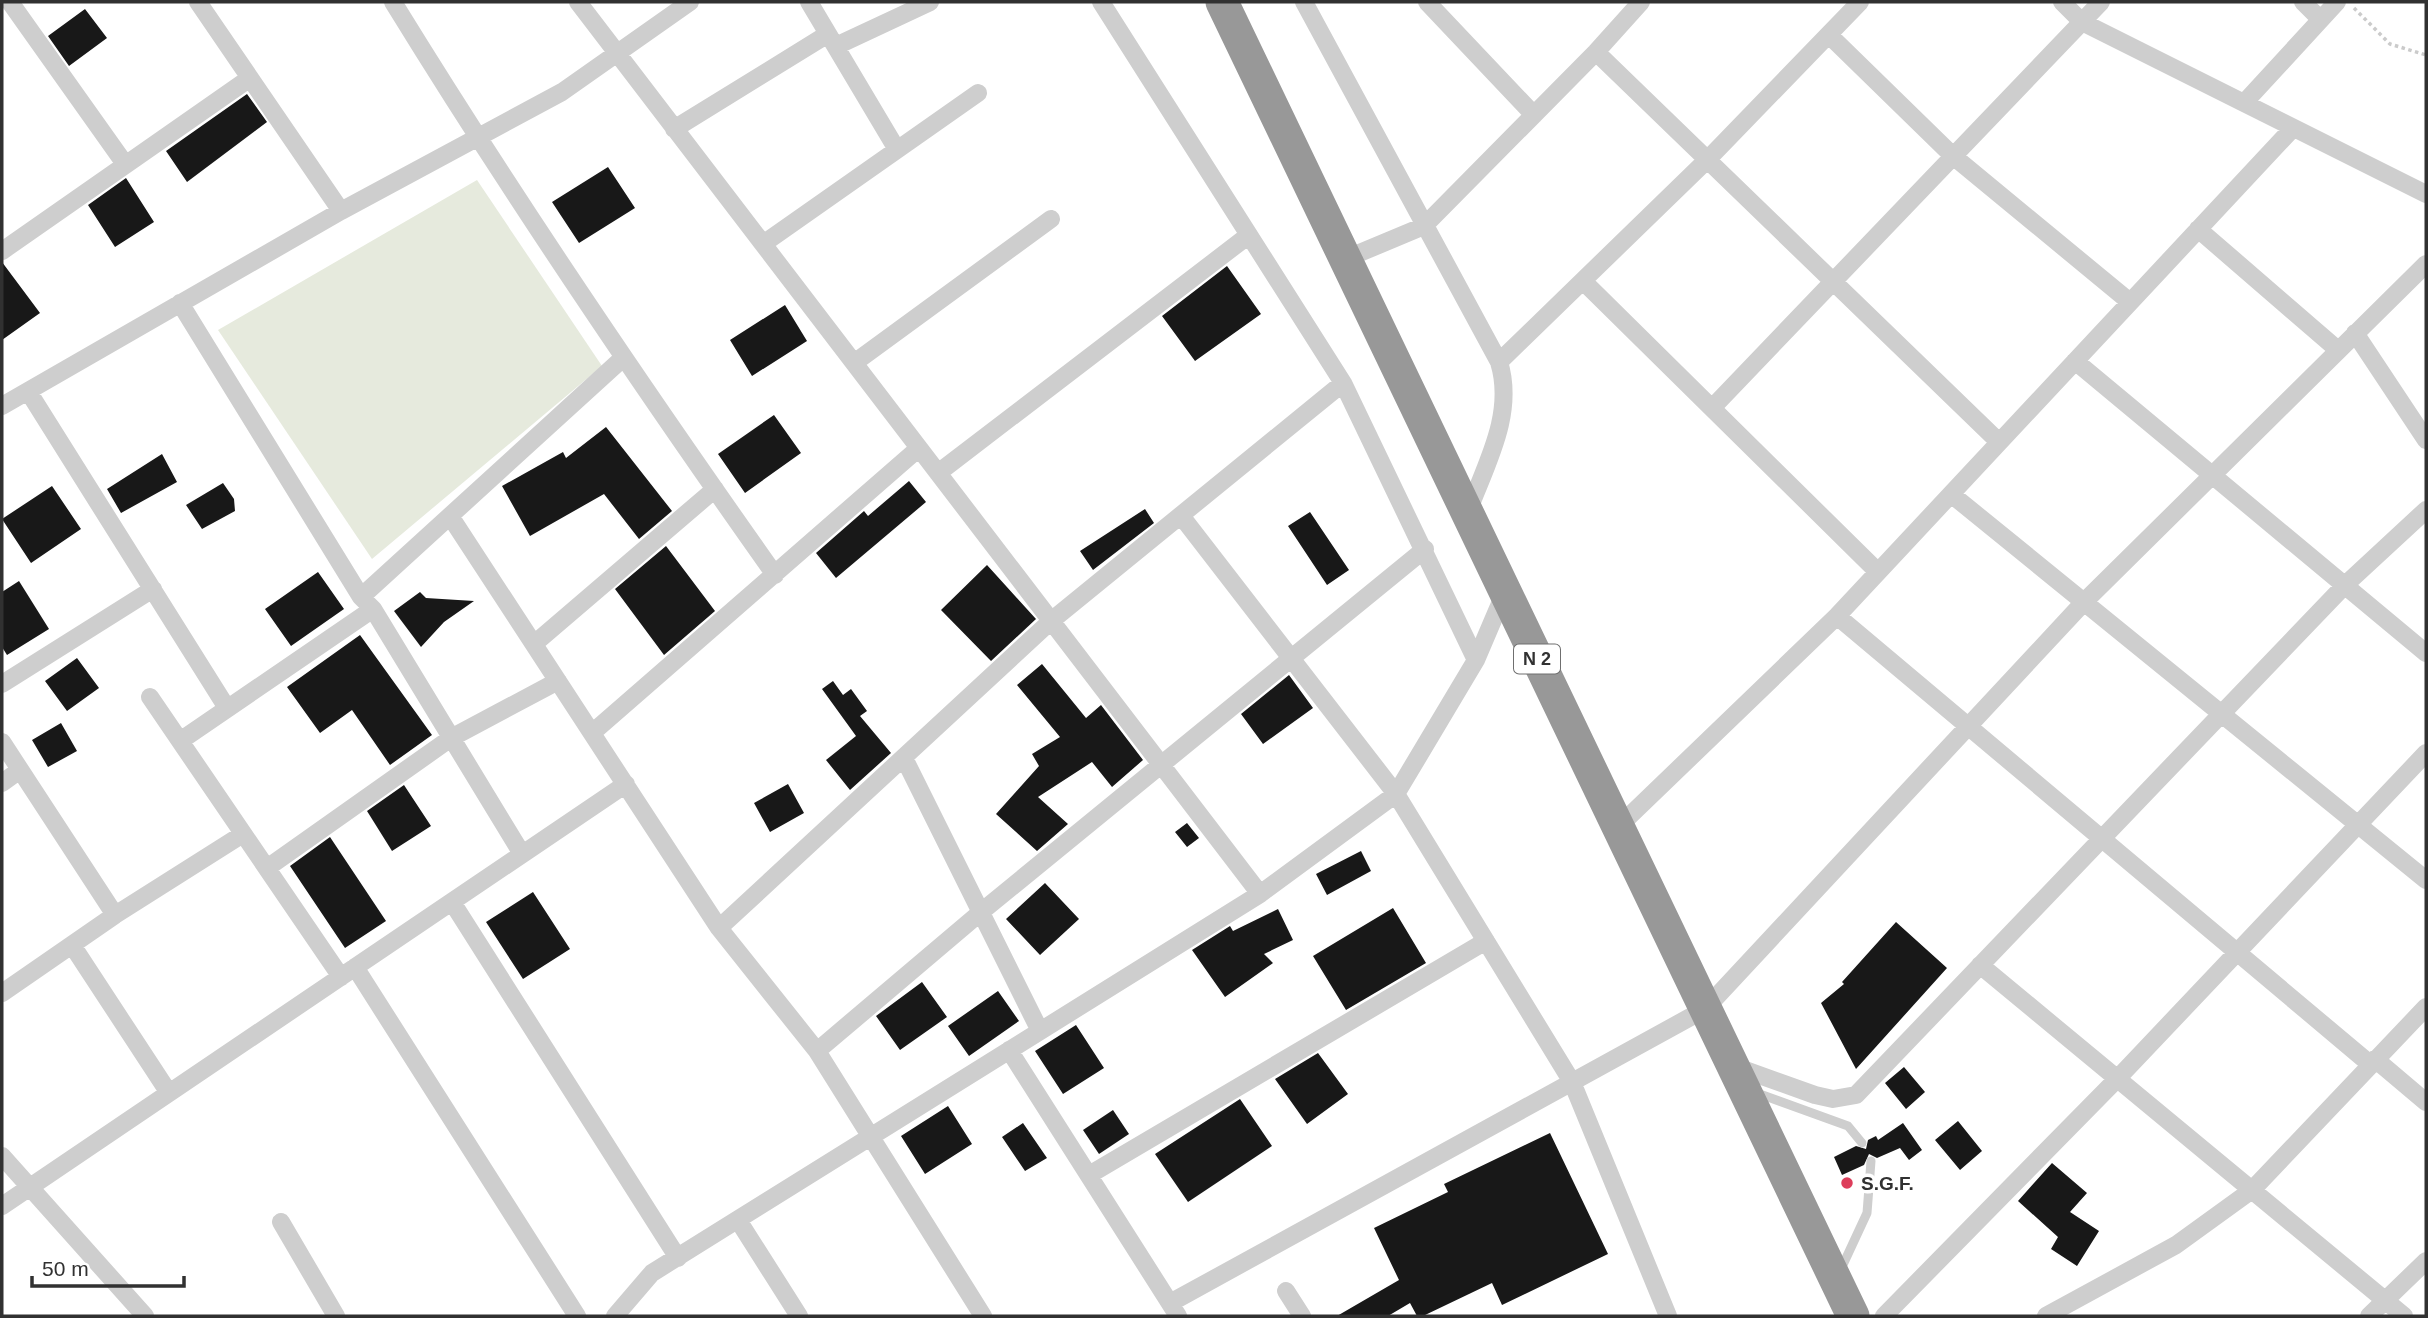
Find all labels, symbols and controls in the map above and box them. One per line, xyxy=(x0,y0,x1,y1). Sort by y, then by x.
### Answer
road number: N 2 xyxy=(1514,644,1560,674)
place label: S.G.F. xyxy=(1861,1173,1914,1194)
marker: S.G.F. xyxy=(1839,1175,1855,1191)
scale bar xyxy=(32,1244,184,1288)
text: 50 m xyxy=(42,1257,89,1280)

